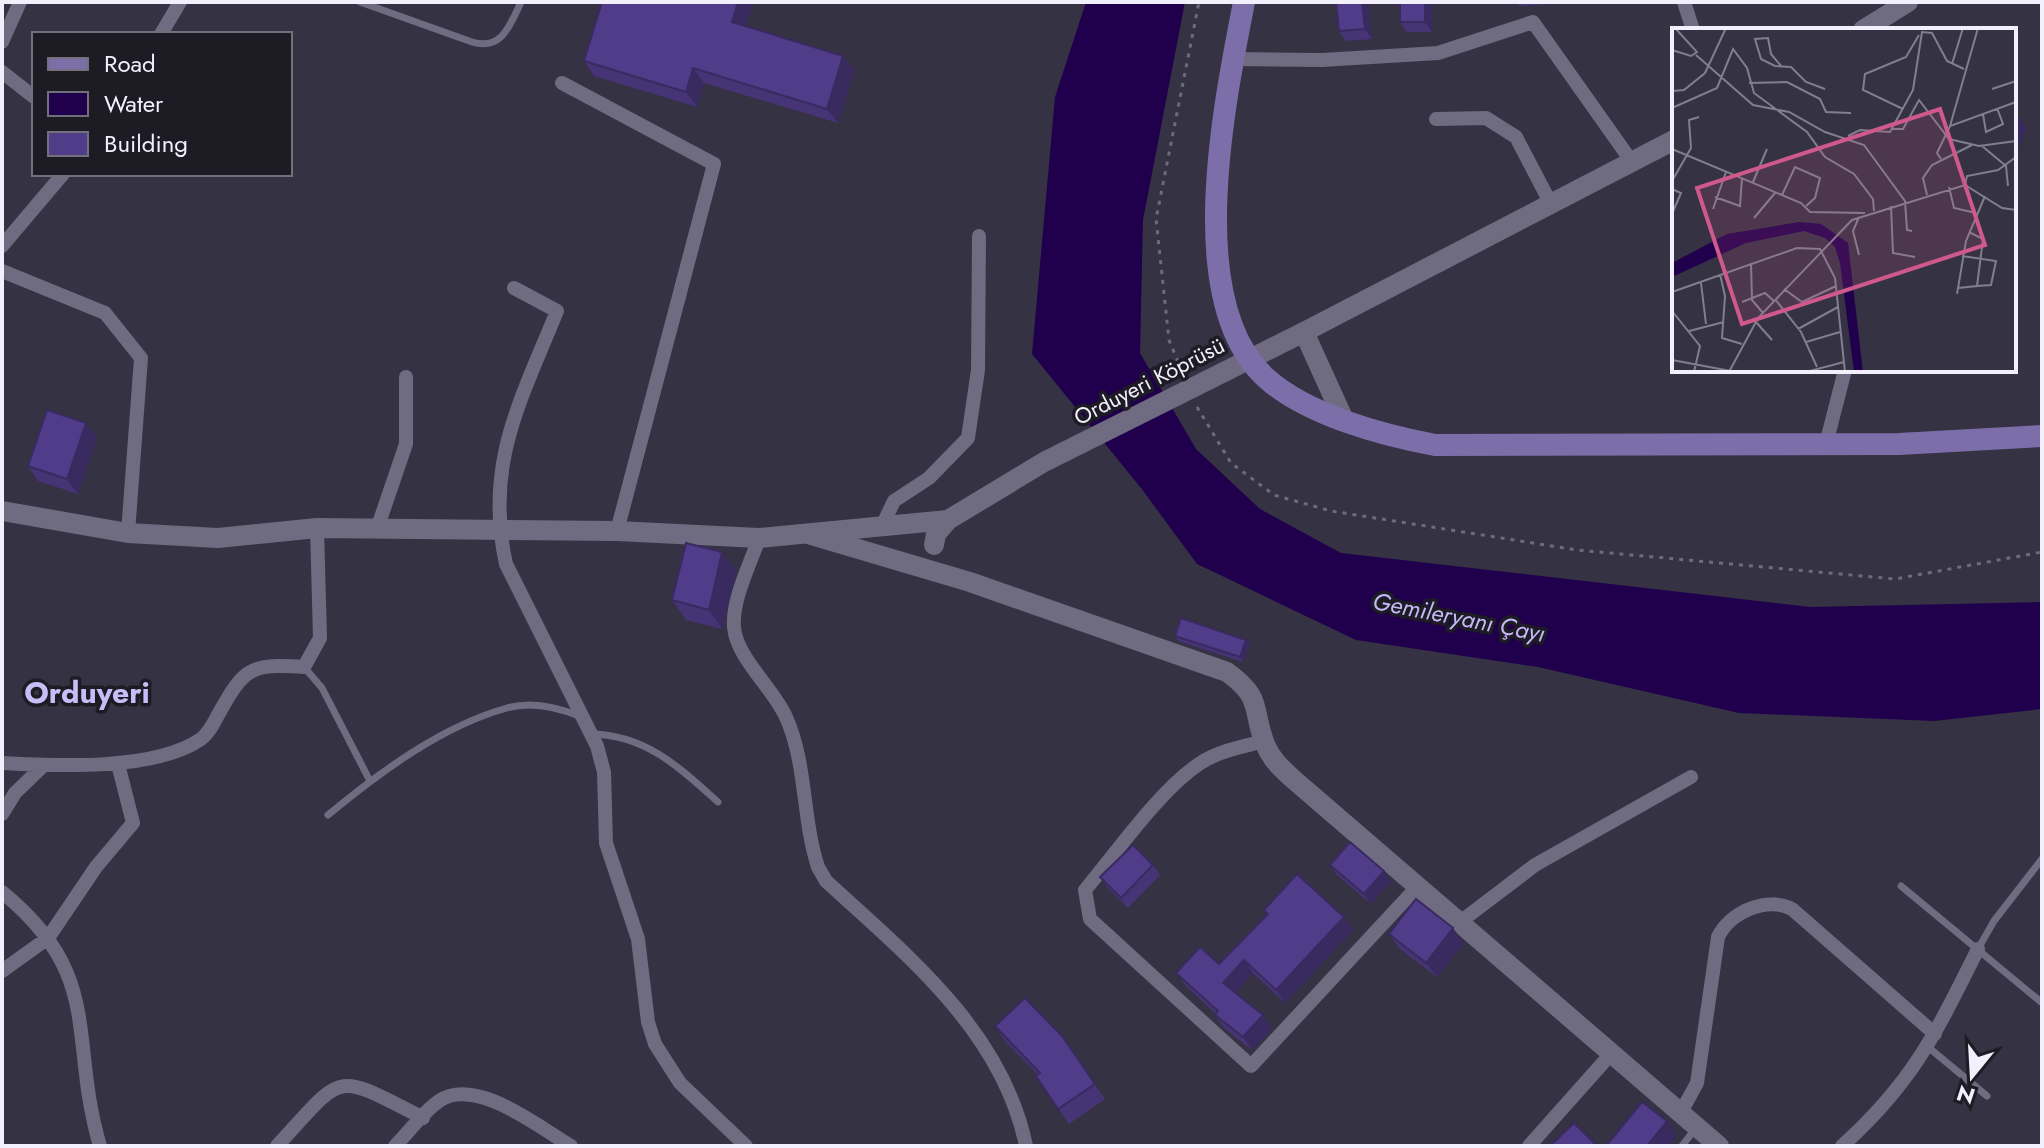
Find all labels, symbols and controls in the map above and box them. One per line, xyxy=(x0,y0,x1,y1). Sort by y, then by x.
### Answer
inset map xyxy=(1672,28,2016,372)
legend xyxy=(32,32,292,176)
text: Road xyxy=(104,46,156,81)
text: Water xyxy=(104,86,164,121)
text: Building xyxy=(104,126,188,161)
street label: Orduyeri Köprüsü xyxy=(1068,329,1230,433)
water label: Gemileryanı Çayı xyxy=(1370,583,1548,651)
district label: Orduyeri xyxy=(24,671,150,714)
north arrow xyxy=(1932,1036,2012,1116)
text: N xyxy=(1953,1077,1979,1113)

